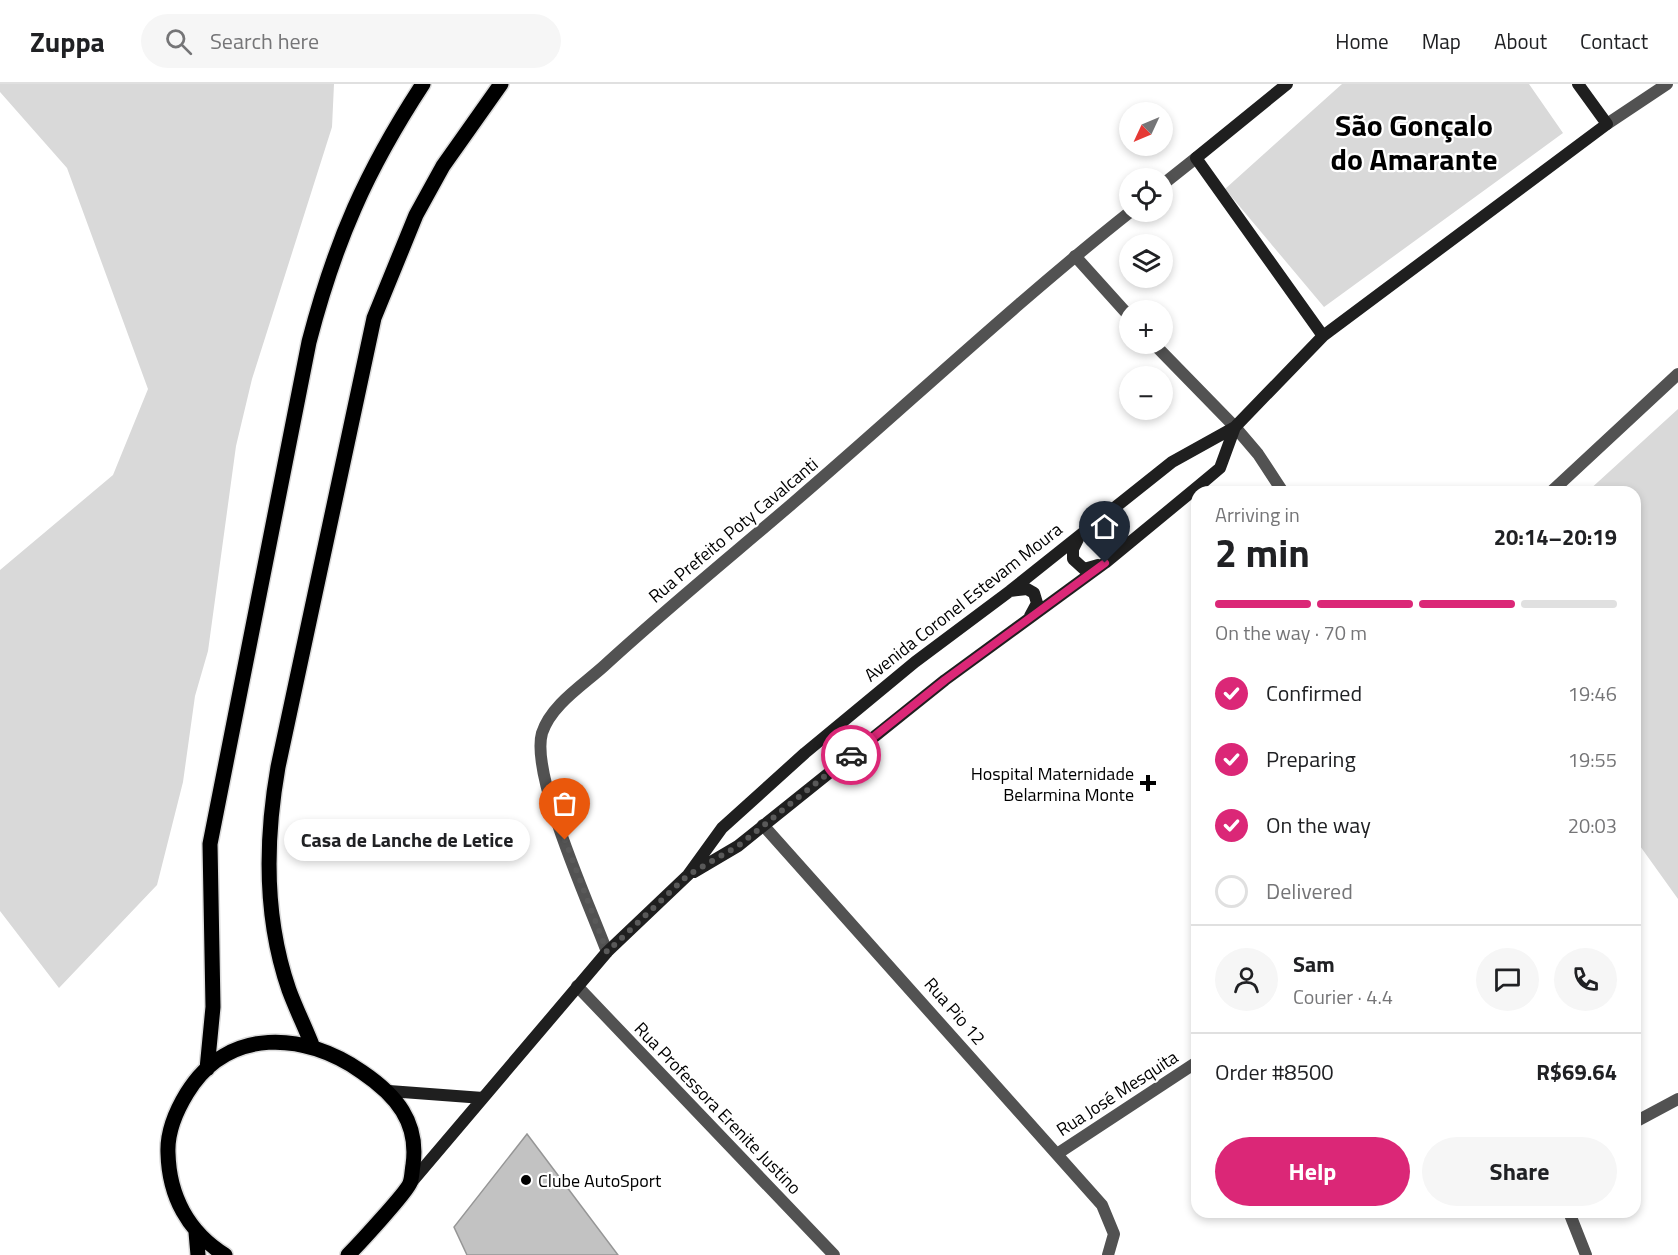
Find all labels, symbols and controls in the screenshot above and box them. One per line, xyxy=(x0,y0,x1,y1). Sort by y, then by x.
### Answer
search box xyxy=(141,14,561,68)
text: Zuppa xyxy=(30,20,105,63)
text: Search here xyxy=(210,24,319,58)
icon: search xyxy=(162,25,195,58)
text: Home xyxy=(1335,25,1389,57)
text: Map xyxy=(1422,25,1461,57)
text: About xyxy=(1494,25,1547,57)
text: Contact xyxy=(1580,25,1648,57)
north arrow xyxy=(1119,102,1173,156)
map controls xyxy=(1119,102,1173,420)
district label: São Gonçalo do Amarante xyxy=(1331,102,1497,182)
button: locate xyxy=(1119,168,1173,222)
button: layers xyxy=(1119,234,1173,288)
button: + xyxy=(1119,300,1173,354)
button: − xyxy=(1119,366,1173,420)
street label: Rua Prefeito Poty Cavalcanti xyxy=(642,451,824,609)
text: Arriving in xyxy=(1215,499,1300,530)
pin xyxy=(1079,501,1130,563)
icon: home xyxy=(1088,510,1121,543)
street label: Avenida Coronel Estevam Moura xyxy=(858,516,1068,688)
text: 20:14–20:19 xyxy=(1494,520,1617,554)
text: 2 min xyxy=(1215,523,1310,582)
text: On the way · 70 m xyxy=(1215,617,1367,648)
text: Confirmed xyxy=(1266,676,1362,710)
icon: check xyxy=(1215,677,1248,710)
text: 19:46 xyxy=(1568,678,1617,709)
courier xyxy=(821,725,881,785)
icon: car xyxy=(835,739,868,772)
text: Preparing xyxy=(1266,742,1356,776)
icon: check xyxy=(1215,743,1248,776)
text: 19:55 xyxy=(1568,744,1617,775)
place label: Hospital Maternidade Belarmina Monte xyxy=(971,760,1134,808)
marker: Hospital Maternidade Belarmina Monte xyxy=(1139,774,1157,792)
pin xyxy=(539,778,590,840)
icon: bag xyxy=(548,787,581,820)
text: On the way xyxy=(1266,808,1371,842)
icon: check xyxy=(1215,809,1248,842)
text: 20:03 xyxy=(1568,810,1617,841)
callout: Casa de Lanche de Letice xyxy=(283,819,529,861)
text: Casa de Lanche de Letice xyxy=(301,824,513,855)
text: Delivered xyxy=(1266,874,1353,908)
text: Sam xyxy=(1293,947,1335,981)
button: person xyxy=(1215,948,1278,1011)
button: chat xyxy=(1476,948,1539,1011)
button: phone xyxy=(1554,948,1617,1011)
street label: Rua Pio 12 xyxy=(918,971,992,1051)
text: Courier · 4.4 xyxy=(1293,981,1393,1012)
street label: Rua Professora Erenite Justino xyxy=(628,1016,808,1200)
street label: Rua José Mesquita xyxy=(1051,1043,1183,1143)
text: Order #8500 xyxy=(1215,1055,1334,1089)
text: R$69.64 xyxy=(1536,1055,1617,1089)
button: Help xyxy=(1215,1137,1410,1206)
button: Share xyxy=(1422,1137,1617,1206)
place label: Clube AutoSport xyxy=(538,1167,662,1194)
marker: Clube AutoSport xyxy=(519,1173,533,1187)

